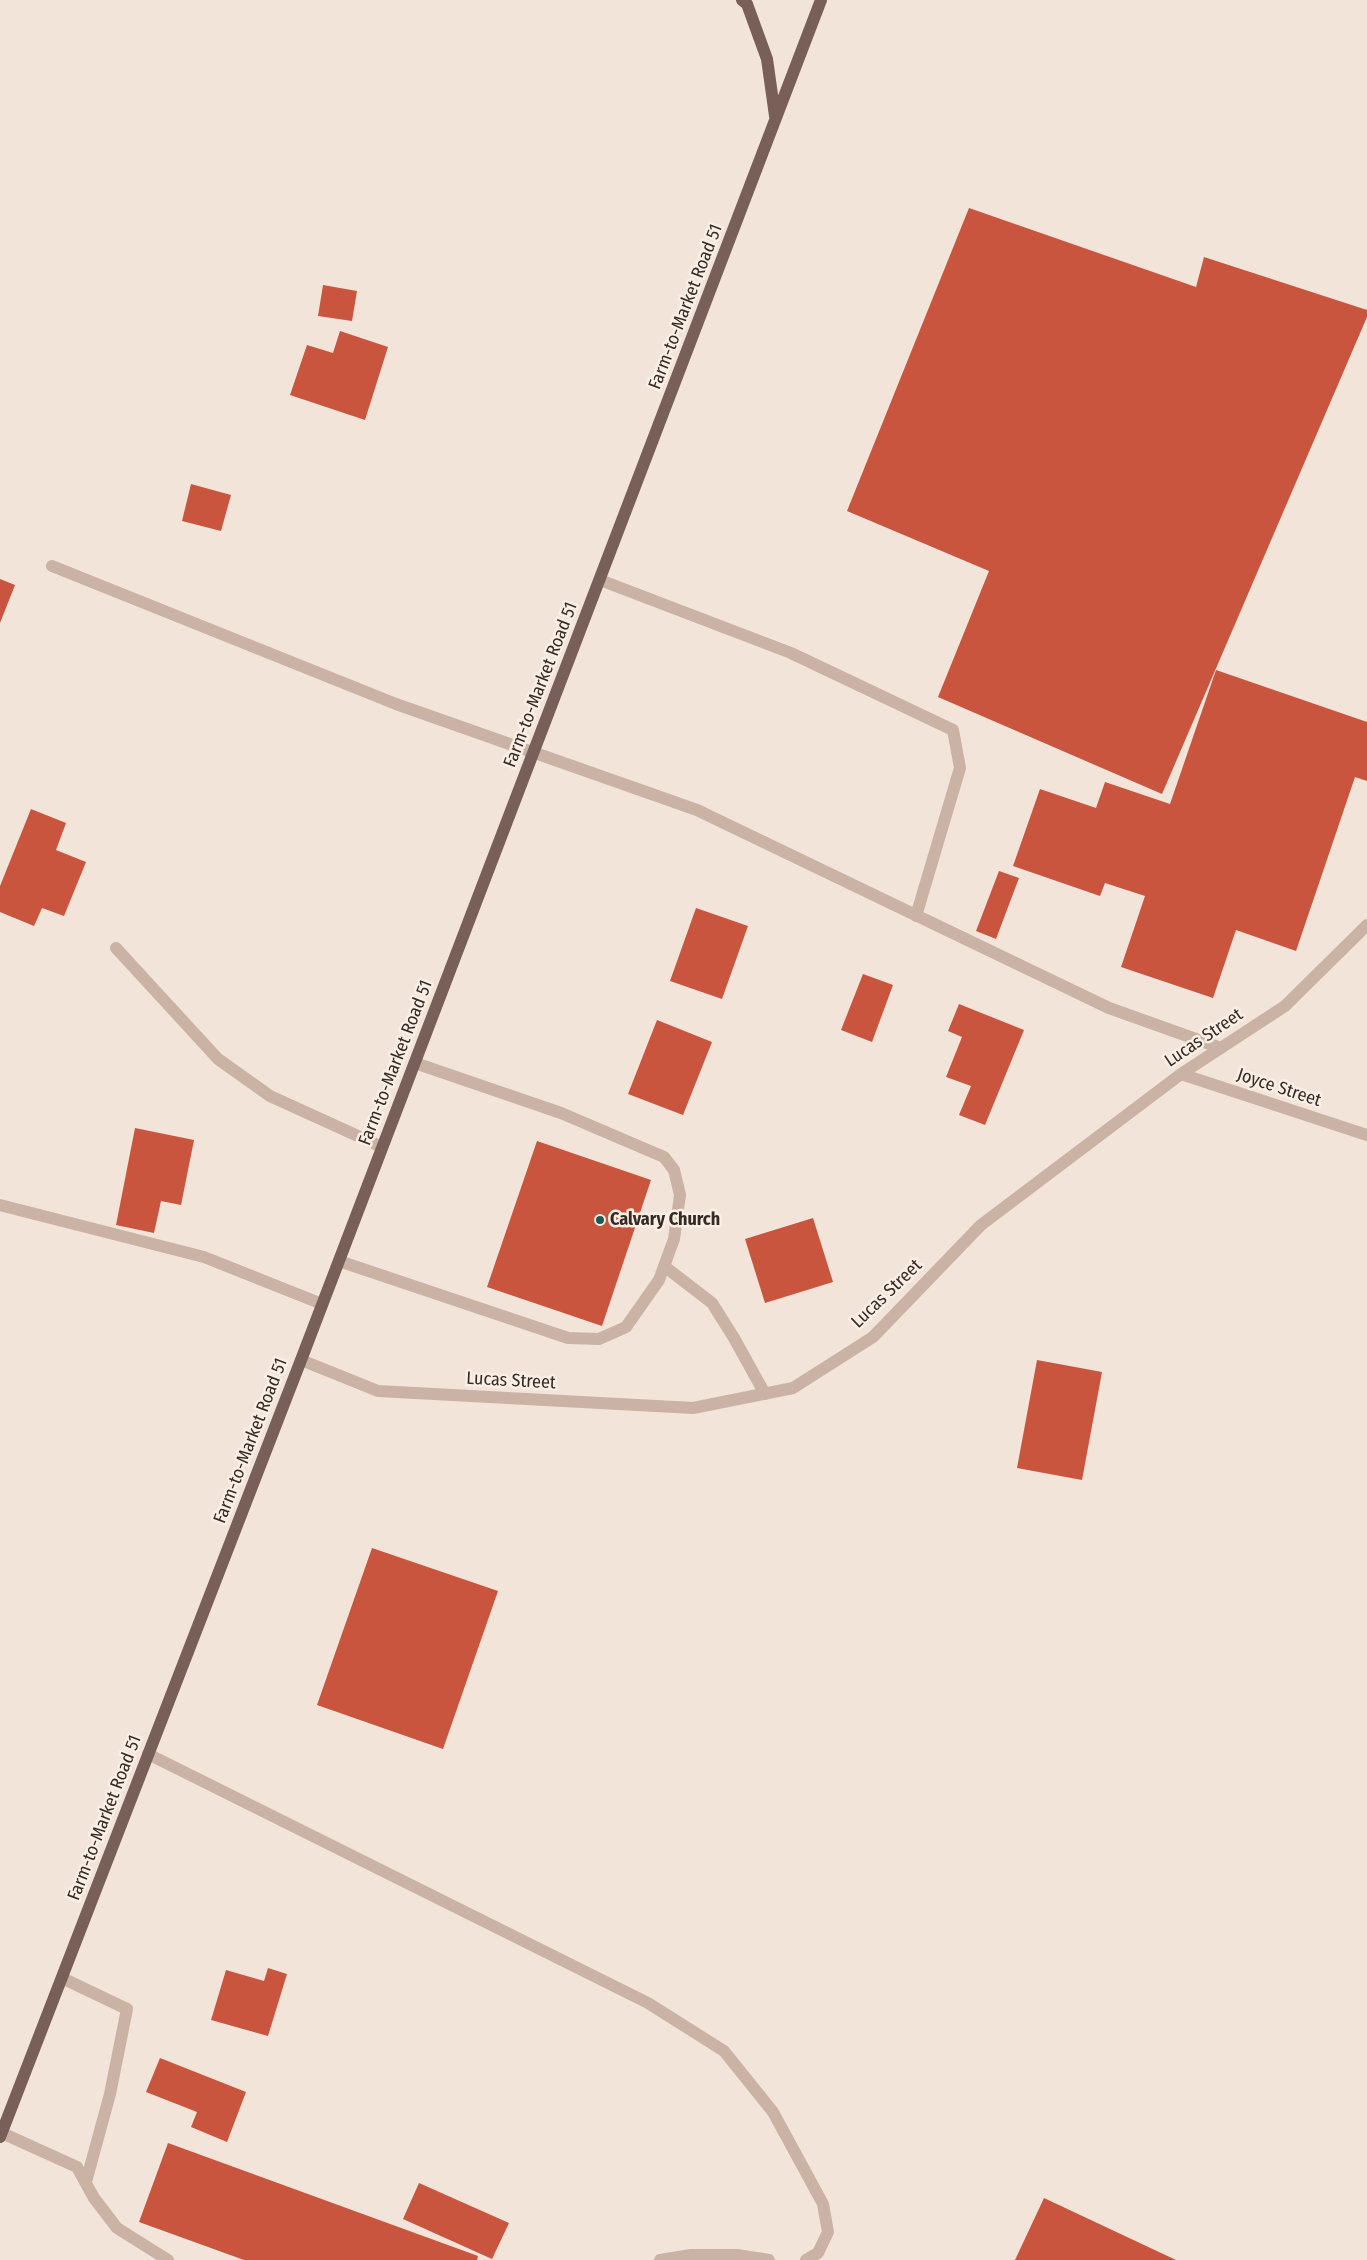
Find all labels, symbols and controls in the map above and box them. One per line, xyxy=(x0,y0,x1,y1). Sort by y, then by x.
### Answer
street label: Farm-to-Market Road 51 xyxy=(645,221,727,393)
street label: Farm-to-Market Road 51 xyxy=(500,599,582,771)
street label: Farm-to-Market Road 51 xyxy=(355,977,437,1149)
street label: Lucas Street xyxy=(1161,1004,1247,1072)
street label: Joyce Street xyxy=(1234,1064,1324,1112)
place label: Calvary Church xyxy=(610,1209,720,1231)
marker: Calvary Church xyxy=(594,1214,606,1226)
street label: Lucas Street xyxy=(847,1255,927,1333)
street label: Farm-to-Market Road 51 xyxy=(210,1355,292,1527)
street label: Lucas Street xyxy=(466,1368,556,1394)
street label: Farm-to-Market Road 51 xyxy=(64,1732,146,1904)

